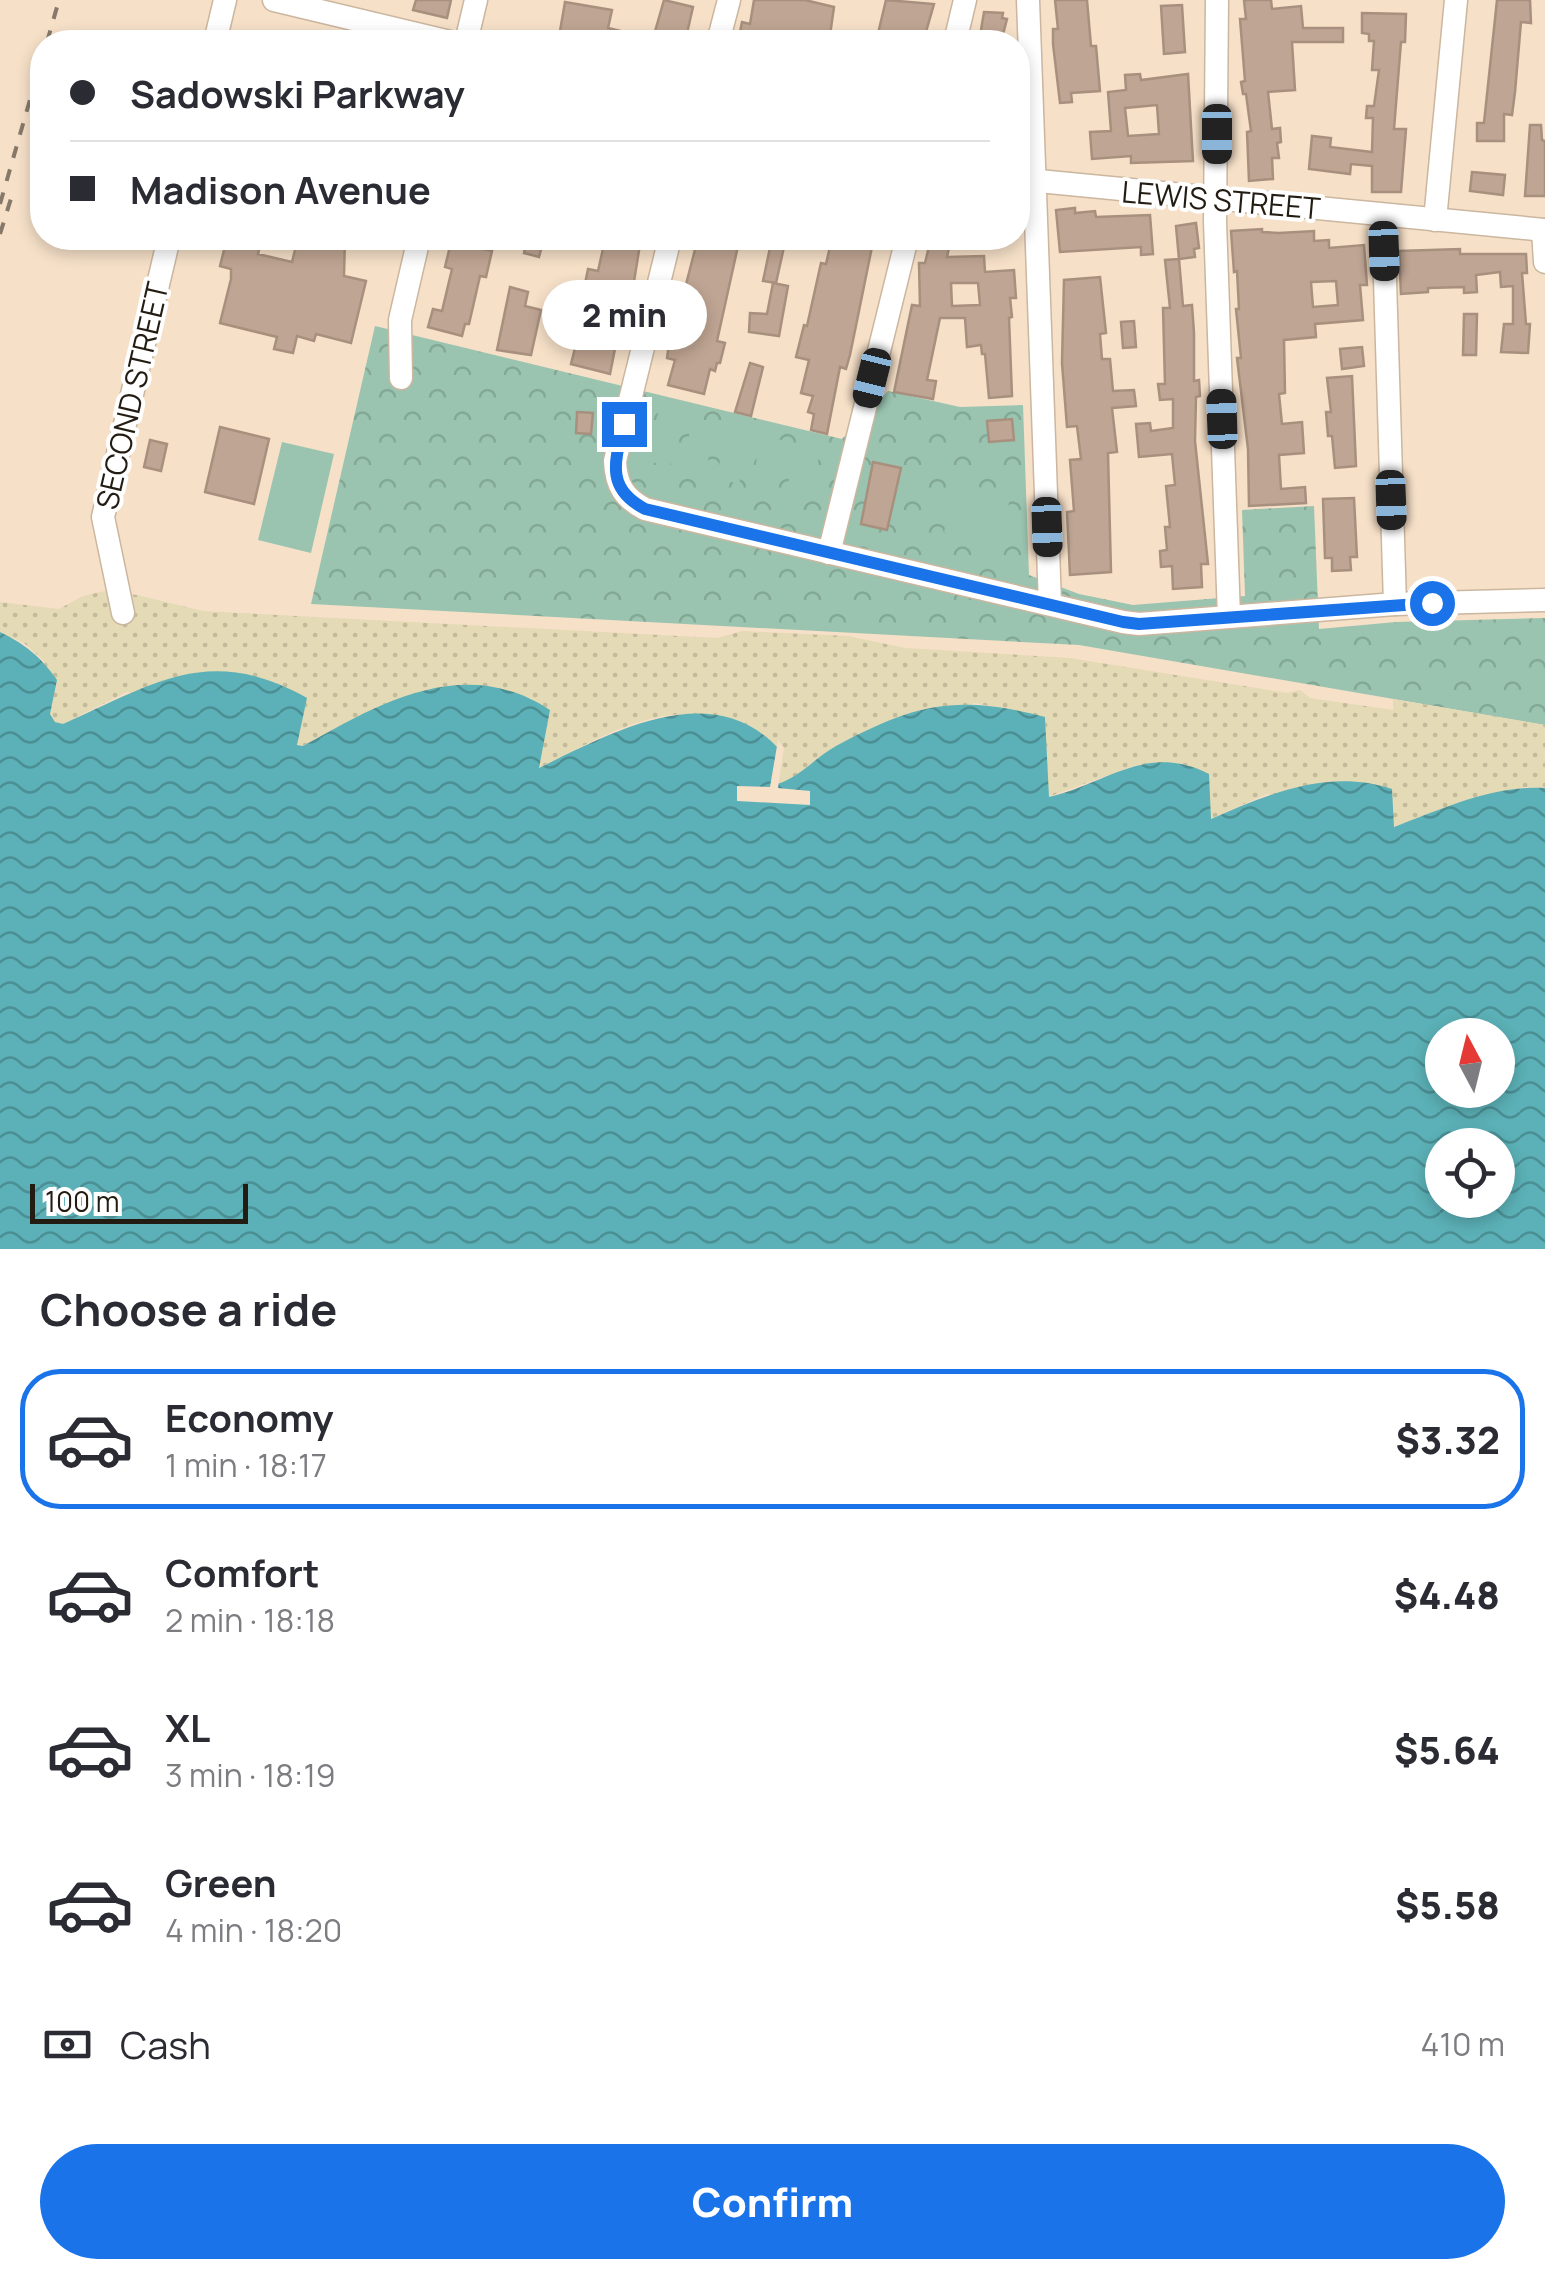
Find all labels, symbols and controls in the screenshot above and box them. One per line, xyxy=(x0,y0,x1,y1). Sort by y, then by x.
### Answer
text: Sadowski Parkway xyxy=(130,67,465,119)
car xyxy=(1202,104,1232,164)
text: Madison Avenue xyxy=(130,163,431,215)
street label: LEWIS STREET xyxy=(1120,170,1322,229)
car xyxy=(1368,220,1400,282)
street label: SECOND STREET xyxy=(85,278,178,513)
callout: 2 min xyxy=(542,279,706,349)
text: 2 min xyxy=(582,293,667,337)
car xyxy=(850,345,894,411)
car xyxy=(1206,388,1238,450)
route end xyxy=(602,402,647,447)
car xyxy=(1375,469,1407,531)
car xyxy=(1031,496,1063,558)
route start xyxy=(1410,581,1455,626)
north arrow xyxy=(1425,1018,1515,1108)
map controls xyxy=(1425,1018,1515,1218)
button: locate xyxy=(1425,1128,1515,1218)
scale bar xyxy=(30,1179,248,1224)
text: 100 m xyxy=(45,1182,119,1220)
text: Choose a ride xyxy=(40,1278,337,1340)
text: Economy xyxy=(165,1391,334,1443)
icon: car xyxy=(45,1394,135,1484)
text: $3.32 xyxy=(1396,1413,1500,1465)
text: 1 min · 18:17 xyxy=(165,1443,327,1487)
text: Comfort xyxy=(165,1546,319,1598)
icon: car xyxy=(45,1549,135,1639)
text: $4.48 xyxy=(1394,1568,1500,1620)
text: 2 min · 18:18 xyxy=(165,1598,335,1642)
text: XL xyxy=(165,1701,210,1753)
icon: car xyxy=(45,1704,135,1794)
text: $5.64 xyxy=(1394,1723,1500,1775)
text: 3 min · 18:19 xyxy=(165,1753,336,1797)
text: Green xyxy=(165,1856,277,1908)
icon: car xyxy=(45,1859,135,1949)
text: $5.58 xyxy=(1395,1878,1500,1930)
text: 4 min · 18:20 xyxy=(165,1908,342,1952)
icon: cash xyxy=(40,2017,95,2072)
text: Cash xyxy=(120,2018,211,2070)
text: 410 m xyxy=(1421,2022,1505,2066)
button: Confirm xyxy=(40,2144,1505,2259)

